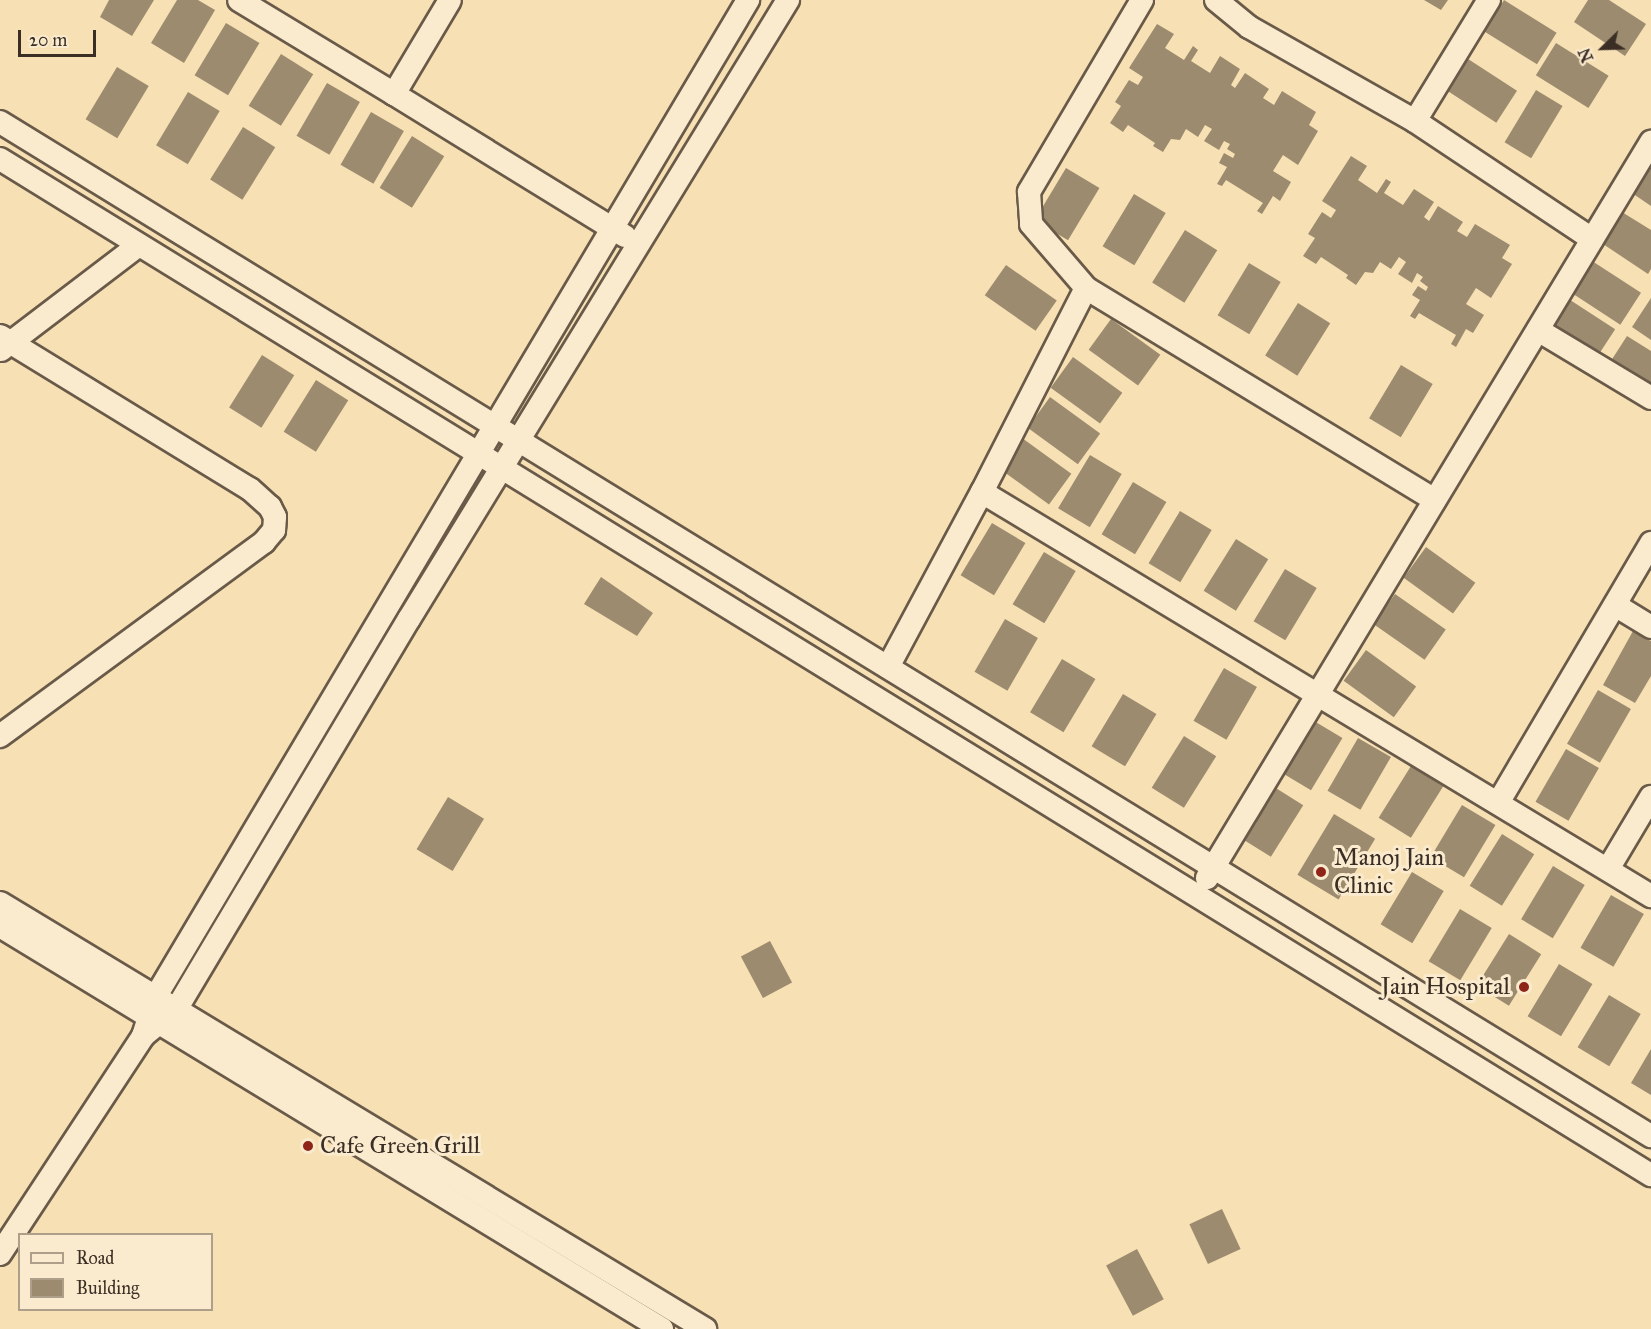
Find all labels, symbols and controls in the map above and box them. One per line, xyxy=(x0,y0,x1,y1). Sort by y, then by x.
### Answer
scale bar xyxy=(21,18,99,56)
north arrow xyxy=(1573,18,1633,78)
text: 20 m xyxy=(29,29,67,51)
text: N xyxy=(1575,45,1597,65)
place label: Manoj Jain Clinic xyxy=(1334,844,1444,900)
marker: Manoj Jain Clinic xyxy=(1312,863,1330,881)
place label: Jain Hospital xyxy=(1381,973,1510,1001)
marker: Jain Hospital xyxy=(1515,978,1533,996)
place label: Cafe Green Grill xyxy=(320,1132,480,1160)
marker: Cafe Green Grill xyxy=(301,1139,315,1153)
legend xyxy=(18,1233,213,1311)
text: Road xyxy=(76,1247,114,1269)
text: Building xyxy=(76,1277,139,1299)

